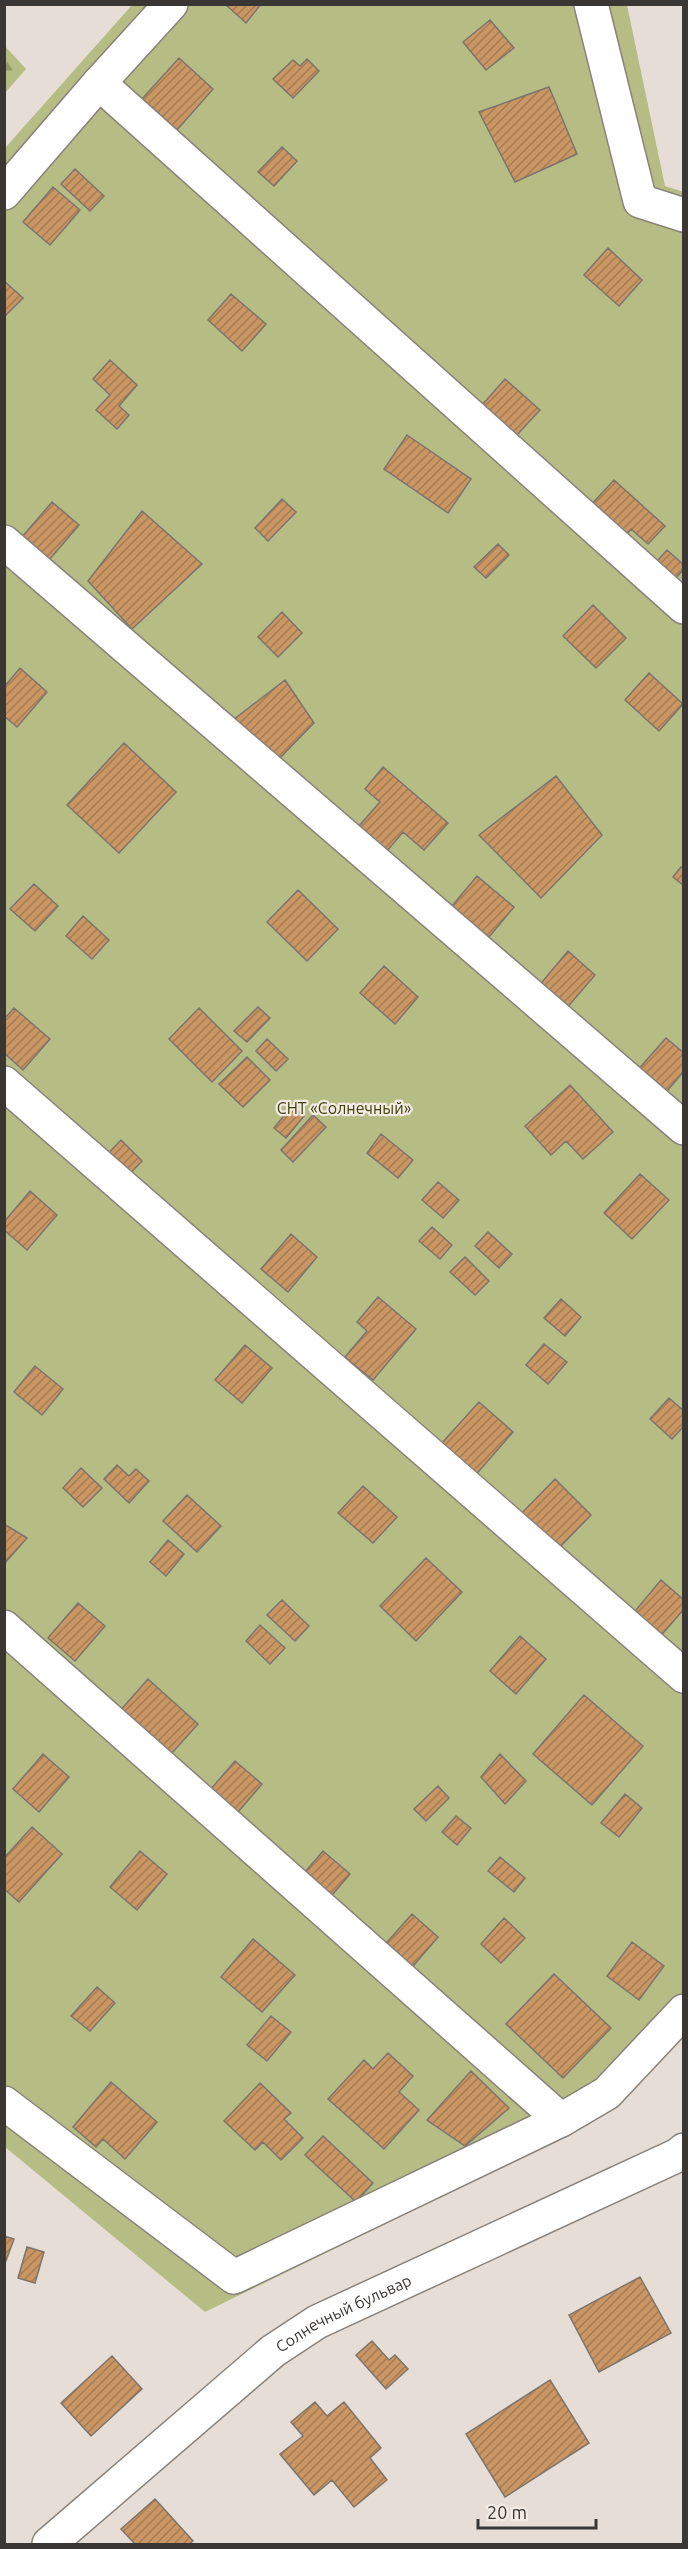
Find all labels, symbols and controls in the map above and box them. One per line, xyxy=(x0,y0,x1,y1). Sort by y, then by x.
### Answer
park label: СНТ «Солнечный» xyxy=(277,1099,411,1117)
street label: Солнечный бульвар xyxy=(272,2271,414,2356)
scale bar xyxy=(478,2492,596,2530)
text: 20 m xyxy=(487,2502,527,2522)

